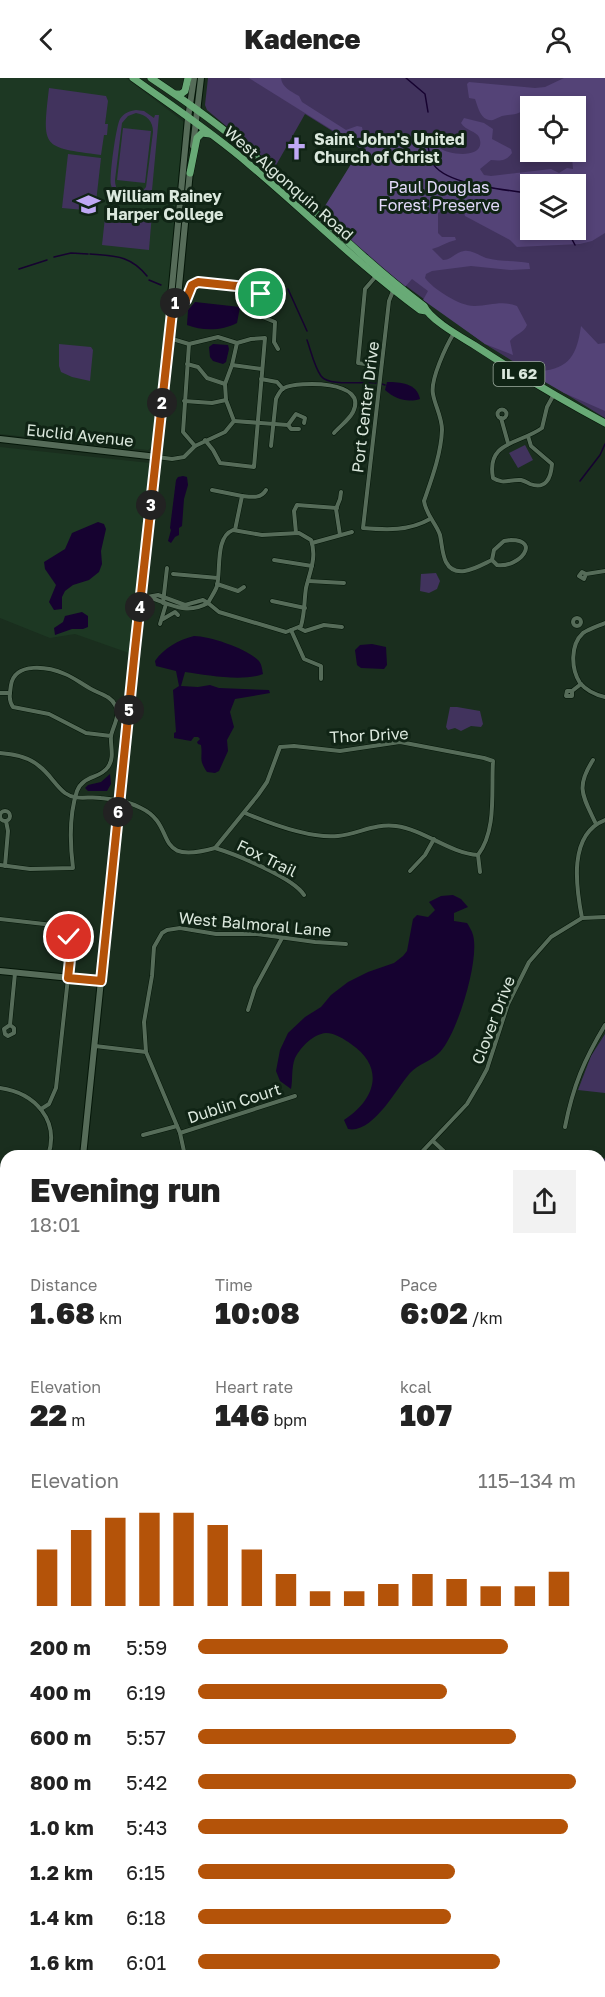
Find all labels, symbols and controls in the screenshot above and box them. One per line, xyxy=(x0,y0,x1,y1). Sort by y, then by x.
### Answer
icon: back xyxy=(30,23,63,56)
text: Kadence xyxy=(244,23,361,55)
icon: person xyxy=(542,23,575,56)
map controls xyxy=(520,96,586,240)
button: locate xyxy=(520,96,586,162)
street label: West Algonquin Road xyxy=(220,122,358,244)
place label: Saint John's United Church of Christ xyxy=(314,129,465,167)
church icon: Saint John's United Church of Christ xyxy=(283,135,309,161)
button: layers xyxy=(520,174,586,240)
park label: Paul Douglas Forest Preserve xyxy=(378,177,500,215)
place label: William Rainey Harper College xyxy=(106,186,224,224)
school or university icon: William Rainey Harper College xyxy=(75,192,101,218)
pin xyxy=(235,268,286,319)
icon: arrive xyxy=(244,277,277,310)
pin: 1 xyxy=(160,288,190,318)
text: 1 xyxy=(171,293,179,313)
street label: Port Center Drive xyxy=(347,340,383,474)
road number: IL 62 xyxy=(494,362,544,386)
pin: 2 xyxy=(147,388,177,418)
text: 2 xyxy=(157,393,167,413)
street label: Euclid Avenue xyxy=(25,419,135,451)
pin: 3 xyxy=(136,490,166,520)
text: 3 xyxy=(146,495,156,515)
pin: 4 xyxy=(125,592,155,622)
text: 4 xyxy=(135,597,145,617)
pin: 5 xyxy=(114,695,144,725)
text: 5 xyxy=(124,700,134,720)
street label: Thor Drive xyxy=(329,723,409,747)
pin: 6 xyxy=(103,797,133,827)
text: 6 xyxy=(113,802,123,822)
street label: Fox Trail xyxy=(234,835,300,881)
street label: West Balmoral Lane xyxy=(178,907,332,941)
pin xyxy=(43,911,94,962)
icon: check xyxy=(52,920,85,953)
street label: Clover Drive xyxy=(467,973,519,1067)
street label: Dublin Court xyxy=(185,1078,283,1128)
text: Evening run xyxy=(30,1170,221,1209)
button: share xyxy=(513,1170,576,1233)
text: 18:01 xyxy=(30,1212,80,1236)
text: Distance xyxy=(30,1275,97,1295)
text: Time xyxy=(215,1275,253,1295)
text: Pace xyxy=(400,1275,437,1295)
text: 1.68 xyxy=(30,1295,95,1331)
text: 10:08 xyxy=(215,1295,300,1331)
text: 6:02 xyxy=(400,1295,468,1331)
text: km xyxy=(95,1308,122,1328)
text: /km xyxy=(468,1308,503,1328)
text: Elevation xyxy=(30,1377,101,1397)
text: Heart rate xyxy=(215,1377,293,1397)
text: kcal xyxy=(400,1377,432,1397)
text: 22 xyxy=(30,1397,67,1433)
text: 146 xyxy=(215,1397,269,1433)
text: 107 xyxy=(400,1397,452,1433)
text: m xyxy=(67,1410,85,1430)
text: bpm xyxy=(269,1410,307,1430)
text: Elevation xyxy=(30,1468,119,1492)
text: 115–134 m xyxy=(478,1468,576,1492)
text: 200 m xyxy=(30,1635,91,1659)
text: 5:59 xyxy=(126,1635,167,1659)
text: 400 m xyxy=(30,1680,91,1704)
text: 6:19 xyxy=(126,1680,166,1704)
text: 600 m xyxy=(30,1725,91,1749)
text: 5:57 xyxy=(126,1725,166,1749)
text: 800 m xyxy=(30,1770,91,1794)
text: 5:42 xyxy=(126,1770,167,1794)
text: 1.0 km xyxy=(30,1815,94,1839)
text: 5:43 xyxy=(126,1815,168,1839)
text: 1.2 km xyxy=(30,1860,93,1884)
text: 6:15 xyxy=(126,1860,165,1884)
text: 1.4 km xyxy=(30,1905,93,1929)
text: 6:18 xyxy=(126,1905,166,1929)
text: 1.6 km xyxy=(30,1950,94,1974)
text: 6:01 xyxy=(126,1950,166,1974)

